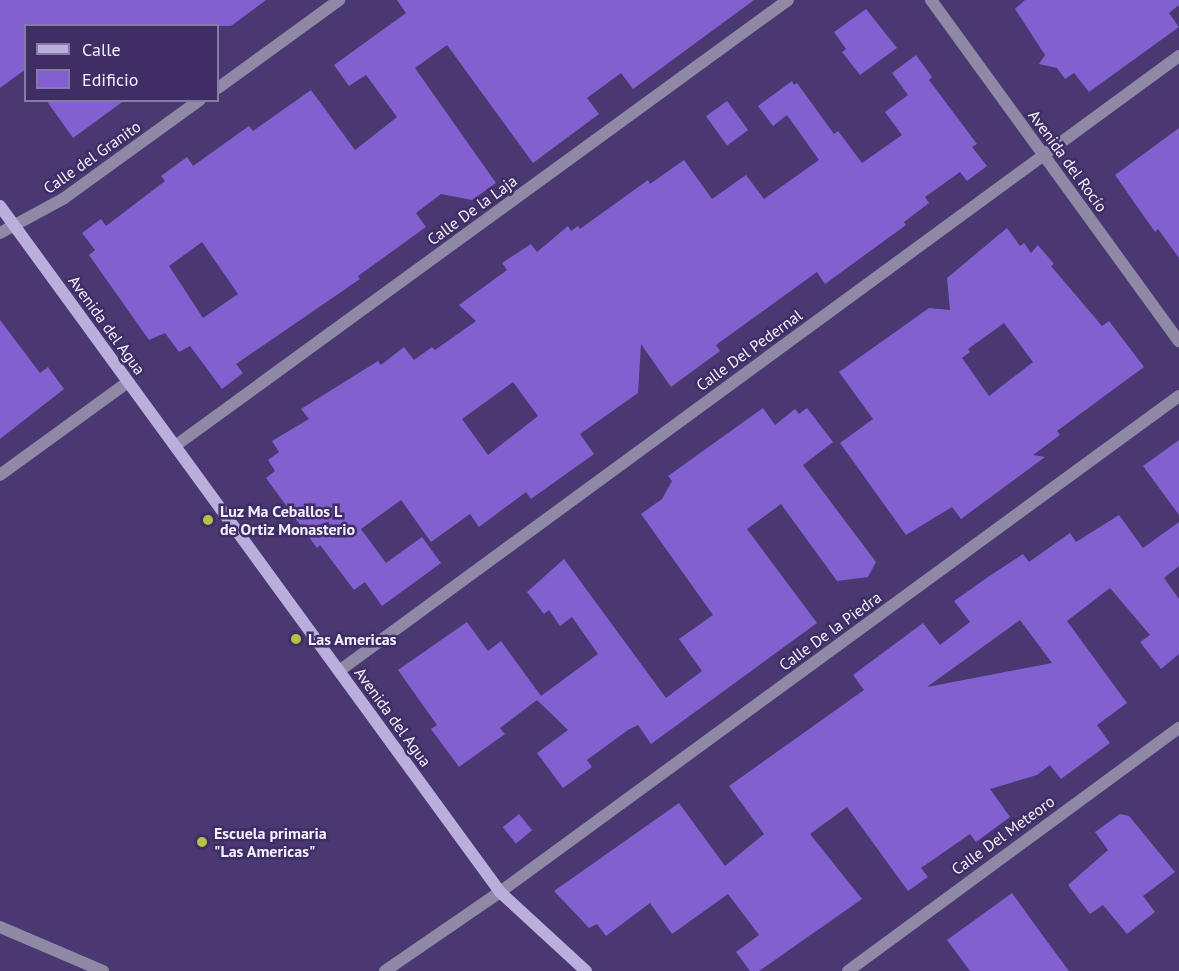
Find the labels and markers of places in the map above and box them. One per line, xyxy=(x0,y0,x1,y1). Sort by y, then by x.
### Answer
place label: Luz Ma Ceballos L de Ortiz Monasterio xyxy=(220,501,356,539)
marker: Luz Ma Ceballos L de Ortiz Monasterio xyxy=(201,513,215,527)
place label: Las Americas xyxy=(308,629,397,649)
marker: Las Americas xyxy=(289,632,303,646)
place label: Escuela primaria "Las Americas" xyxy=(214,823,327,861)
marker: Escuela primaria "Las Americas" xyxy=(195,835,209,849)

